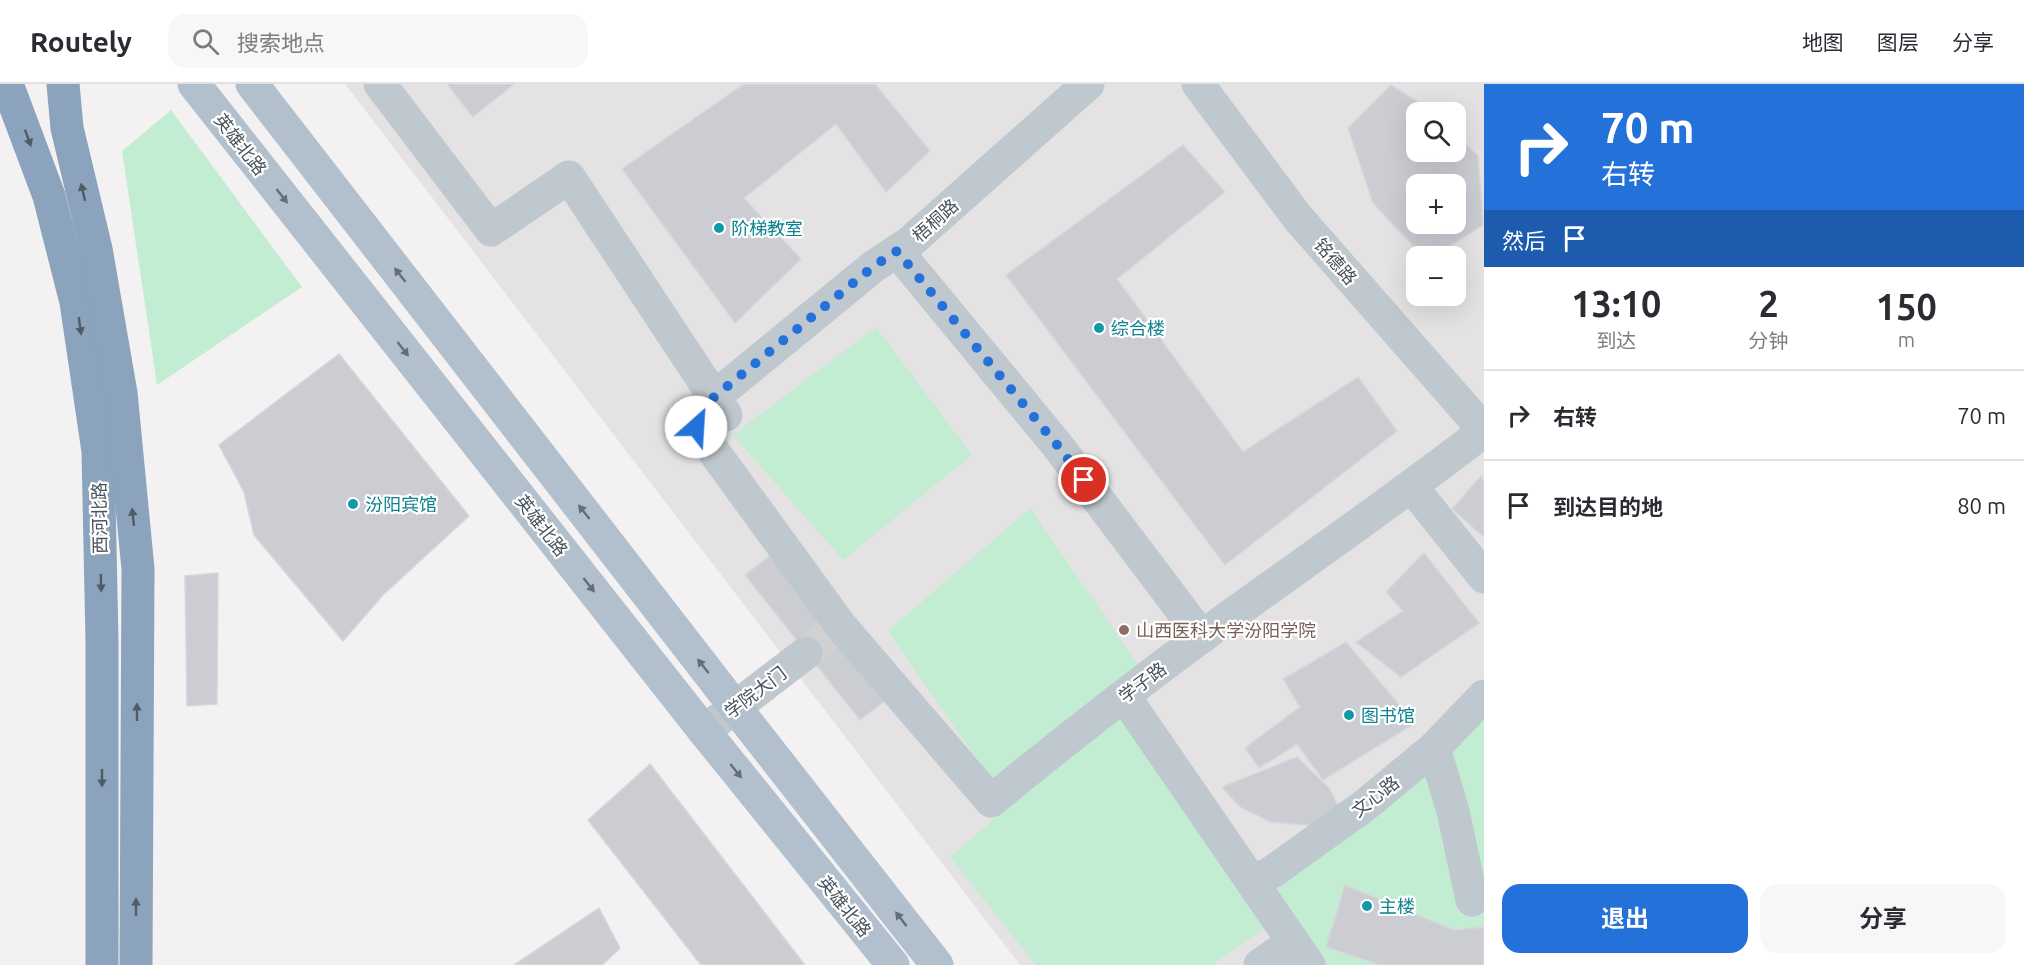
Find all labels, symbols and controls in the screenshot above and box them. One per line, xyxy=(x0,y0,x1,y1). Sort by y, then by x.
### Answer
search box xyxy=(168,14,588,68)
icon: search xyxy=(189,25,222,58)
text: Routely xyxy=(30,26,132,57)
text: 搜索地点 xyxy=(237,30,325,55)
text: 地图 xyxy=(1802,30,1844,54)
text: 图层 xyxy=(1877,30,1919,54)
text: 分享 xyxy=(1952,30,1994,54)
map controls xyxy=(1406,102,1466,306)
button: search xyxy=(1406,102,1466,162)
text: 70 m xyxy=(1601,104,1695,151)
icon: right xyxy=(1502,108,1580,186)
street label: 英雄北路 xyxy=(211,109,271,179)
one-way arrow xyxy=(23,130,33,148)
text: 右转 xyxy=(1601,159,1655,189)
button: + xyxy=(1406,174,1466,234)
one-way arrow xyxy=(77,183,87,201)
one-way arrow xyxy=(276,188,289,204)
street label: 梧桐路 xyxy=(908,195,962,245)
place label: 阶梯教室 xyxy=(731,218,803,238)
marker: 阶梯教室 xyxy=(712,221,726,235)
icon: arrive xyxy=(1558,222,1591,255)
text: 然后 xyxy=(1502,228,1546,253)
street label: 铭德路 xyxy=(1311,234,1361,288)
button: − xyxy=(1406,246,1466,306)
one-way arrow xyxy=(394,267,407,283)
text: 13:10 xyxy=(1571,283,1661,324)
text: 2 xyxy=(1758,283,1779,324)
text: 150 xyxy=(1876,286,1937,327)
one-way arrow xyxy=(75,317,84,336)
place label: 综合楼 xyxy=(1111,318,1165,338)
marker: 综合楼 xyxy=(1092,321,1106,335)
text: m xyxy=(1898,328,1915,351)
text: 到达 xyxy=(1596,329,1636,352)
text: 分钟 xyxy=(1749,329,1789,352)
one-way arrow xyxy=(397,341,410,357)
position arrow xyxy=(664,395,728,459)
icon: right xyxy=(1502,399,1535,432)
text: 70 m xyxy=(1957,403,2006,428)
text: 右转 xyxy=(1553,404,1597,429)
pin xyxy=(1058,454,1109,505)
icon: arrive xyxy=(1067,463,1100,496)
street label: 西河北路 xyxy=(88,482,110,554)
icon: arrive xyxy=(1502,489,1535,522)
street label: 英雄北路 xyxy=(512,490,572,560)
text: 80 m xyxy=(1957,493,2006,518)
place label: 汾阳宾馆 xyxy=(365,494,437,514)
text: 到达目的地 xyxy=(1553,494,1663,519)
marker: 汾阳宾馆 xyxy=(346,497,360,511)
one-way arrow xyxy=(577,504,590,520)
one-way arrow xyxy=(128,507,138,526)
one-way arrow xyxy=(96,573,105,592)
one-way arrow xyxy=(582,577,594,592)
place label: 山西医科大学汾阳学院 xyxy=(1136,620,1316,640)
marker: 山西医科大学汾阳学院 xyxy=(1117,623,1131,637)
street label: 学子路 xyxy=(1114,658,1170,706)
one-way arrow xyxy=(698,659,710,674)
street label: 学院大门 xyxy=(720,662,790,722)
one-way arrow xyxy=(132,702,142,721)
place label: 图书馆 xyxy=(1361,705,1415,725)
marker: 图书馆 xyxy=(1342,708,1356,722)
one-way arrow xyxy=(729,763,742,778)
one-way arrow xyxy=(97,768,107,787)
street label: 文心路 xyxy=(1348,771,1402,821)
street label: 英雄北路 xyxy=(815,872,875,940)
button: 退出 xyxy=(1502,884,1748,953)
button: 分享 xyxy=(1760,884,2006,953)
place label: 主楼 xyxy=(1379,896,1415,916)
one-way arrow xyxy=(131,897,141,916)
marker: 主楼 xyxy=(1360,899,1374,913)
one-way arrow xyxy=(895,911,908,927)

